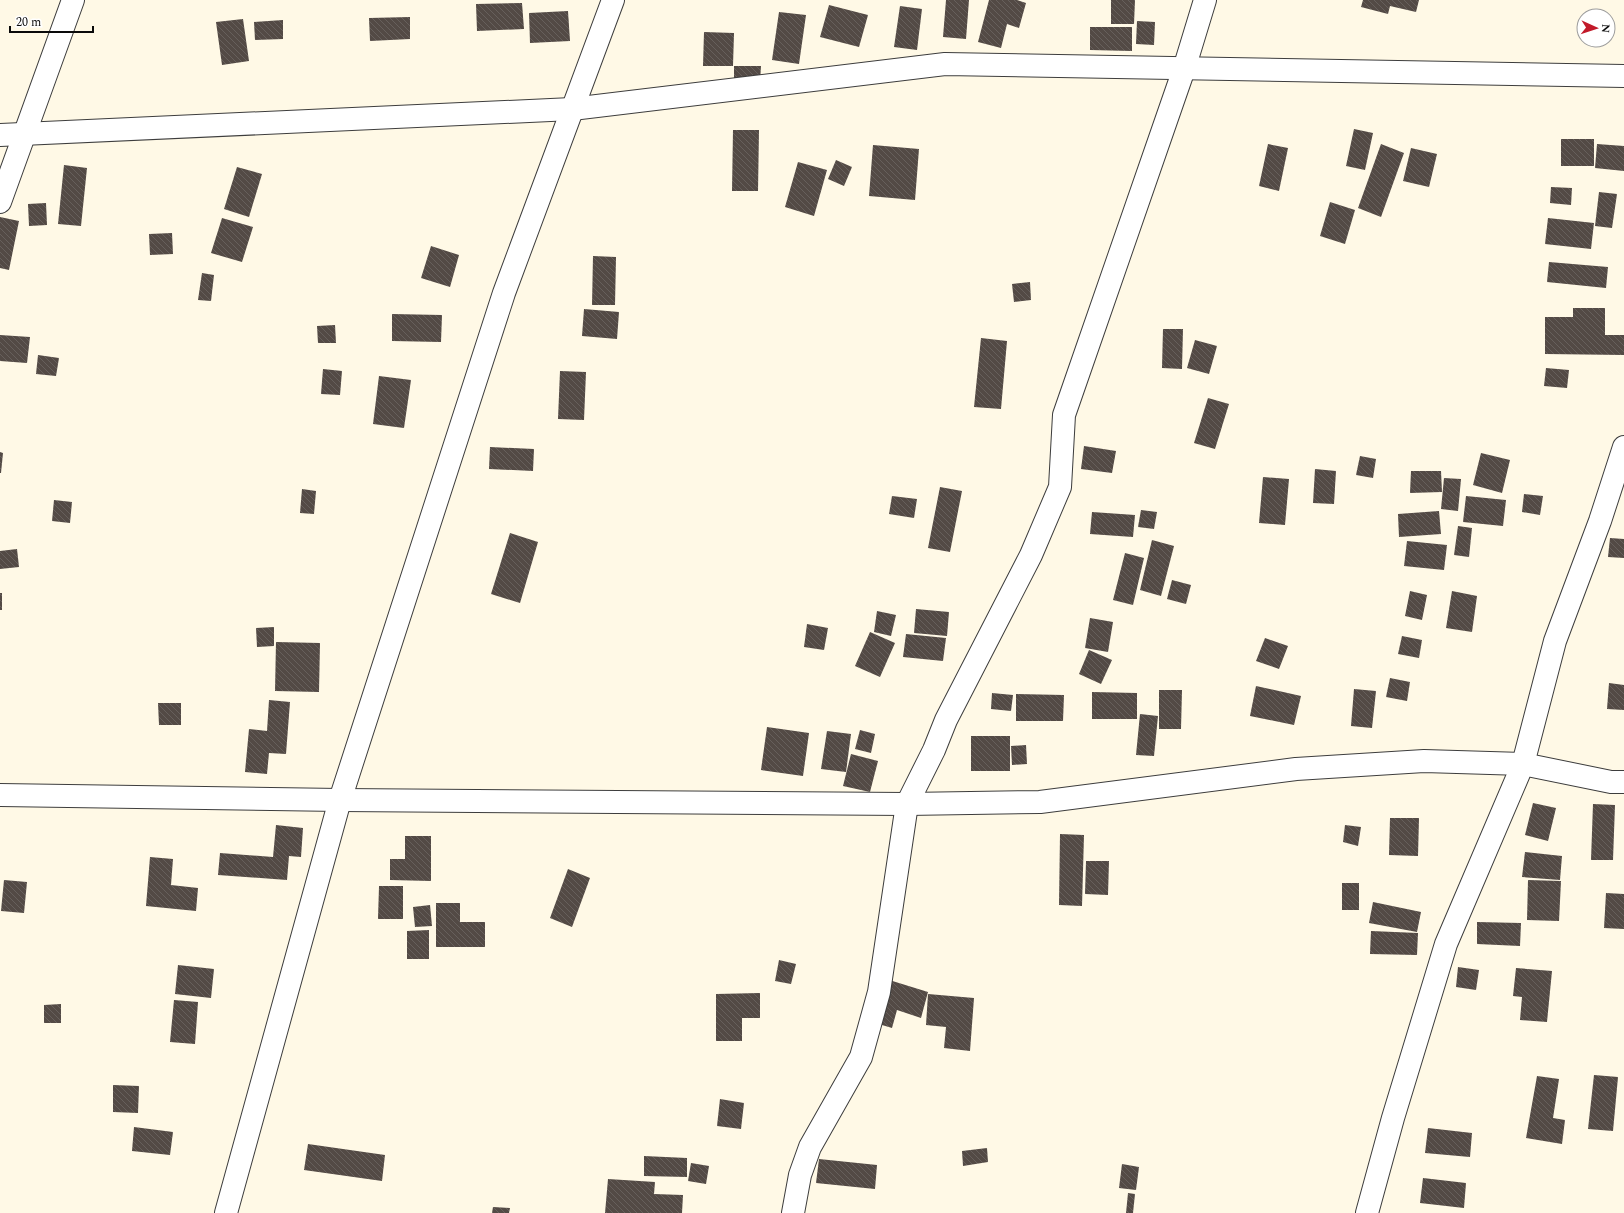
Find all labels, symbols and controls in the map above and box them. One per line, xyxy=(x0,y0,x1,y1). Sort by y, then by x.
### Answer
scale bar xyxy=(10,8,93,34)
north arrow xyxy=(1576,8,1616,48)
text: 20 m xyxy=(16,13,41,32)
text: N xyxy=(1597,24,1614,33)

